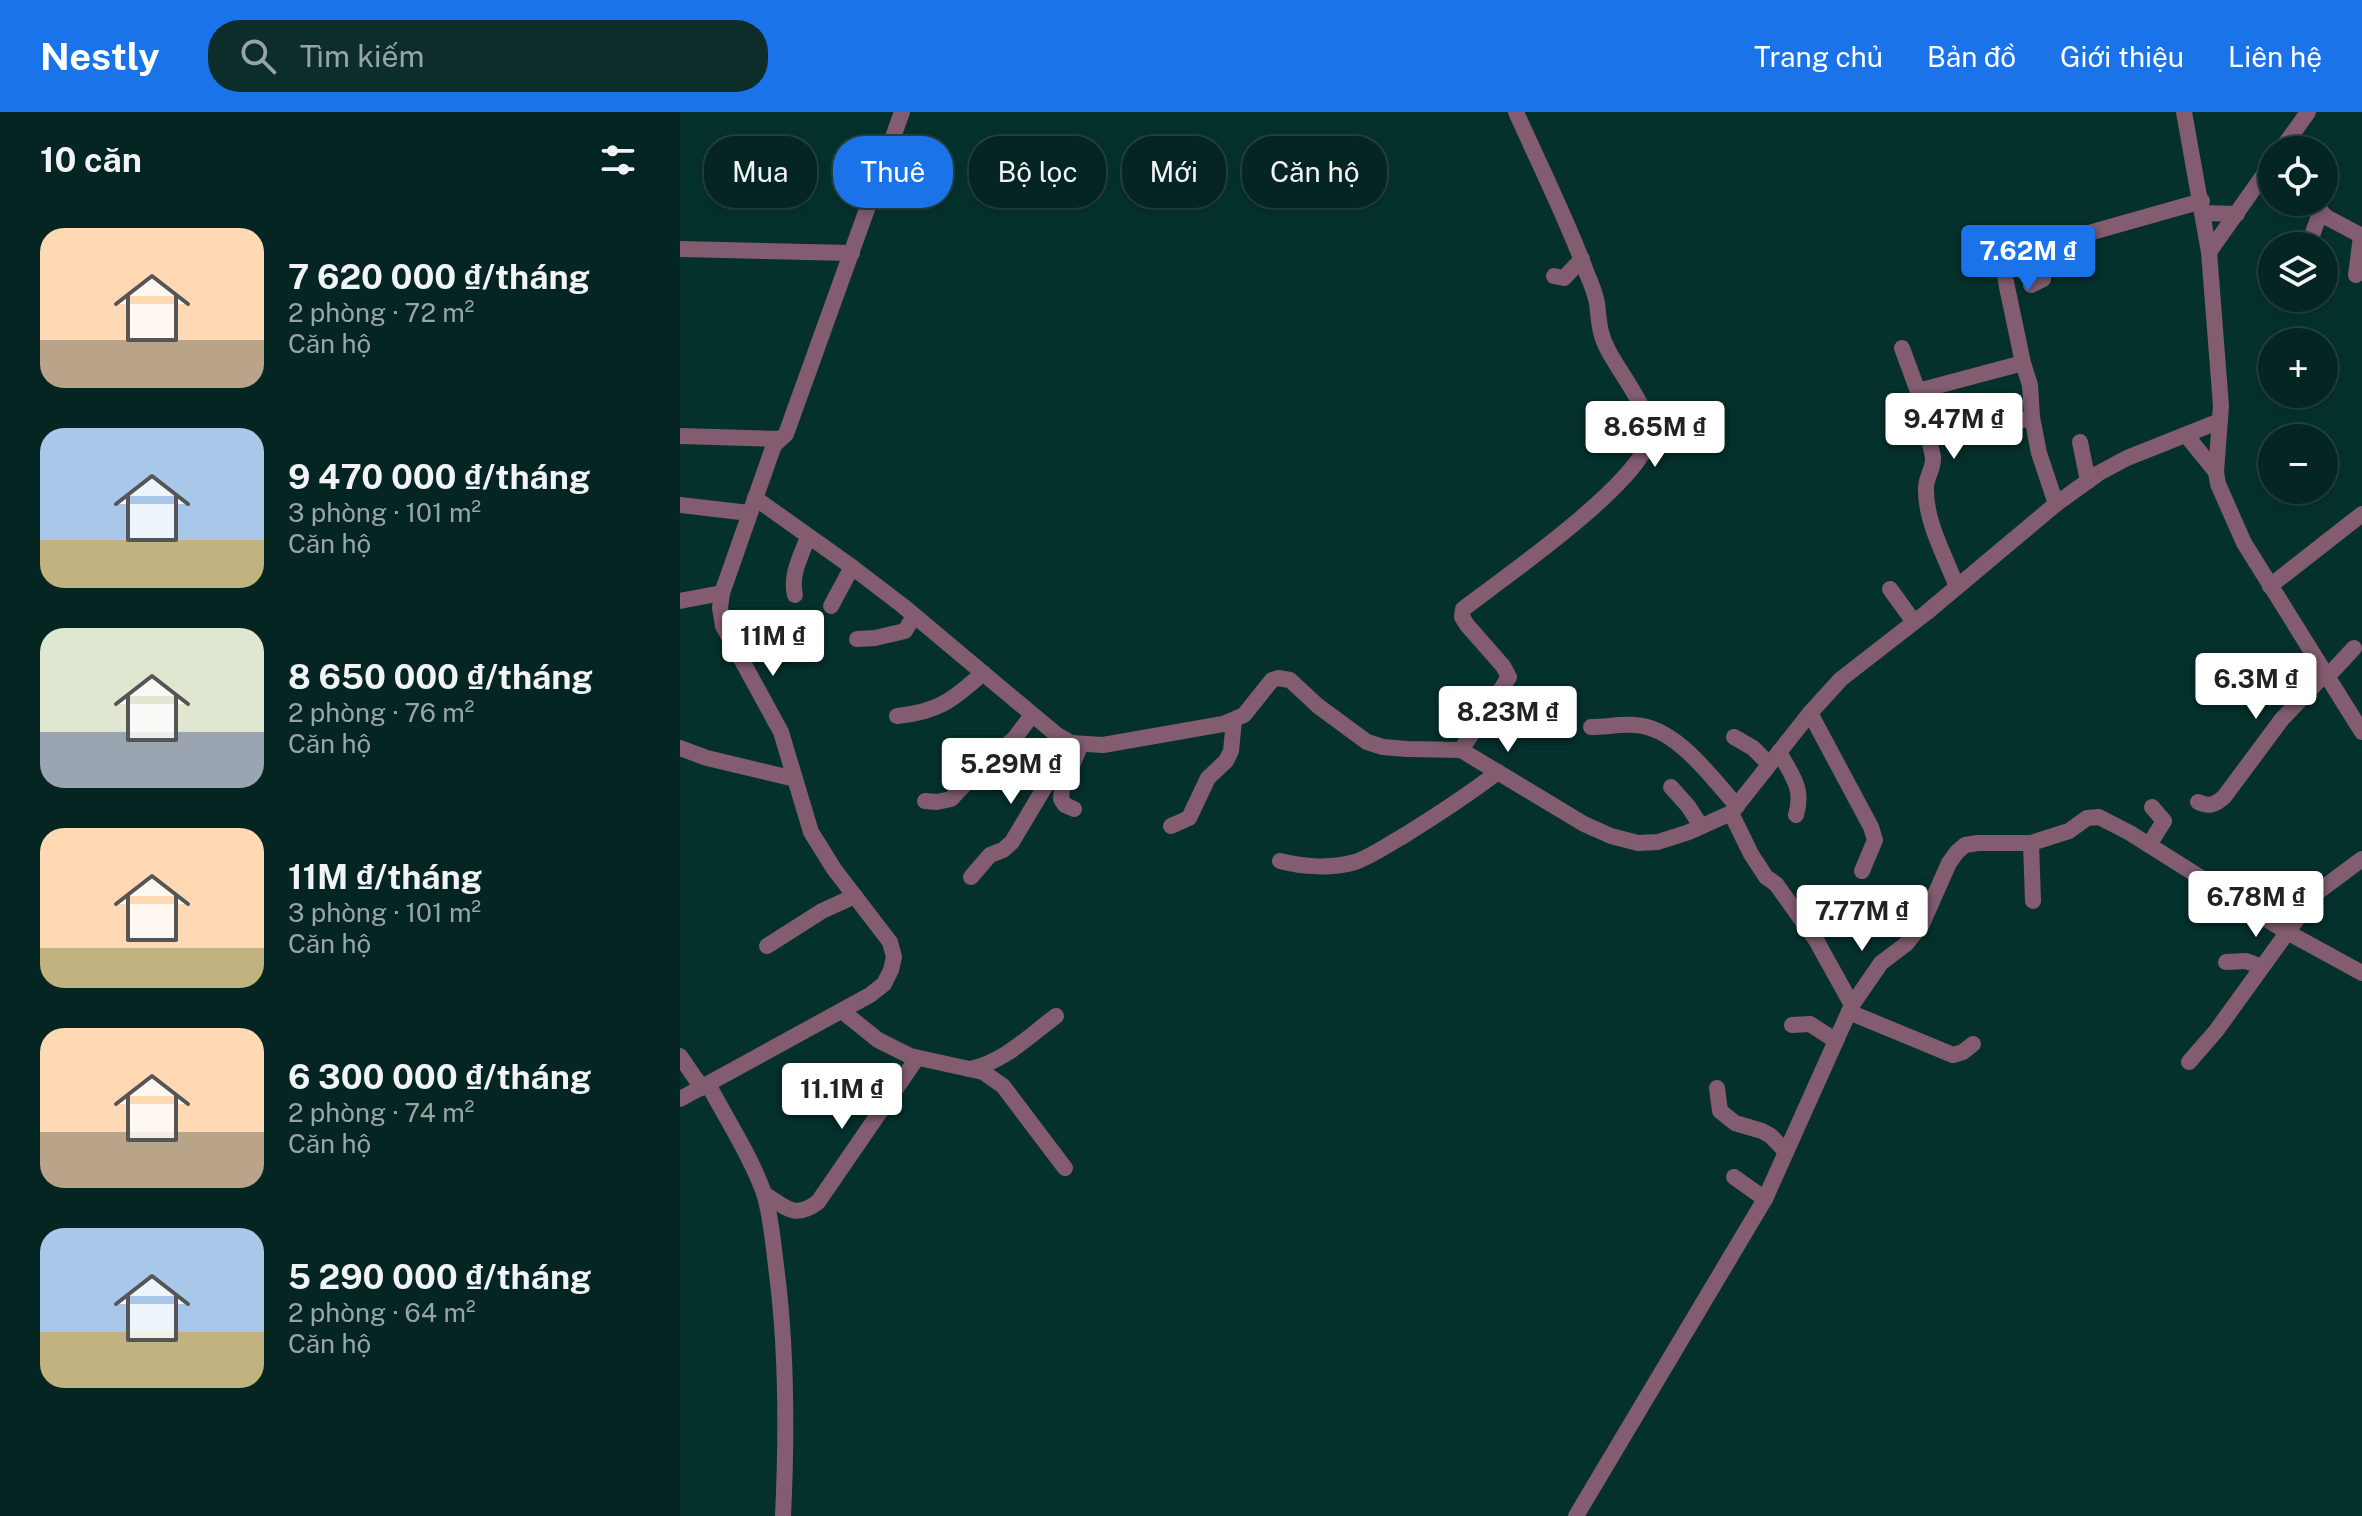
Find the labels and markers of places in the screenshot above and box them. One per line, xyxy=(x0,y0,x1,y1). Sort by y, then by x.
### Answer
pin: 7.62M ₫ xyxy=(1954,225,2102,293)
pin: 9.47M ₫ xyxy=(1880,393,2028,461)
pin: 8.65M ₫ xyxy=(1581,401,1729,469)
pin: 11M ₫ xyxy=(717,610,829,678)
pin: 6.3M ₫ xyxy=(2191,653,2321,721)
pin: 8.23M ₫ xyxy=(1434,686,1582,754)
pin: 5.29M ₫ xyxy=(937,738,1085,806)
pin: 6.78M ₫ xyxy=(2182,871,2330,939)
pin: 7.77M ₫ xyxy=(1788,885,1936,953)
pin: 11.1M ₫ xyxy=(768,1063,916,1131)

